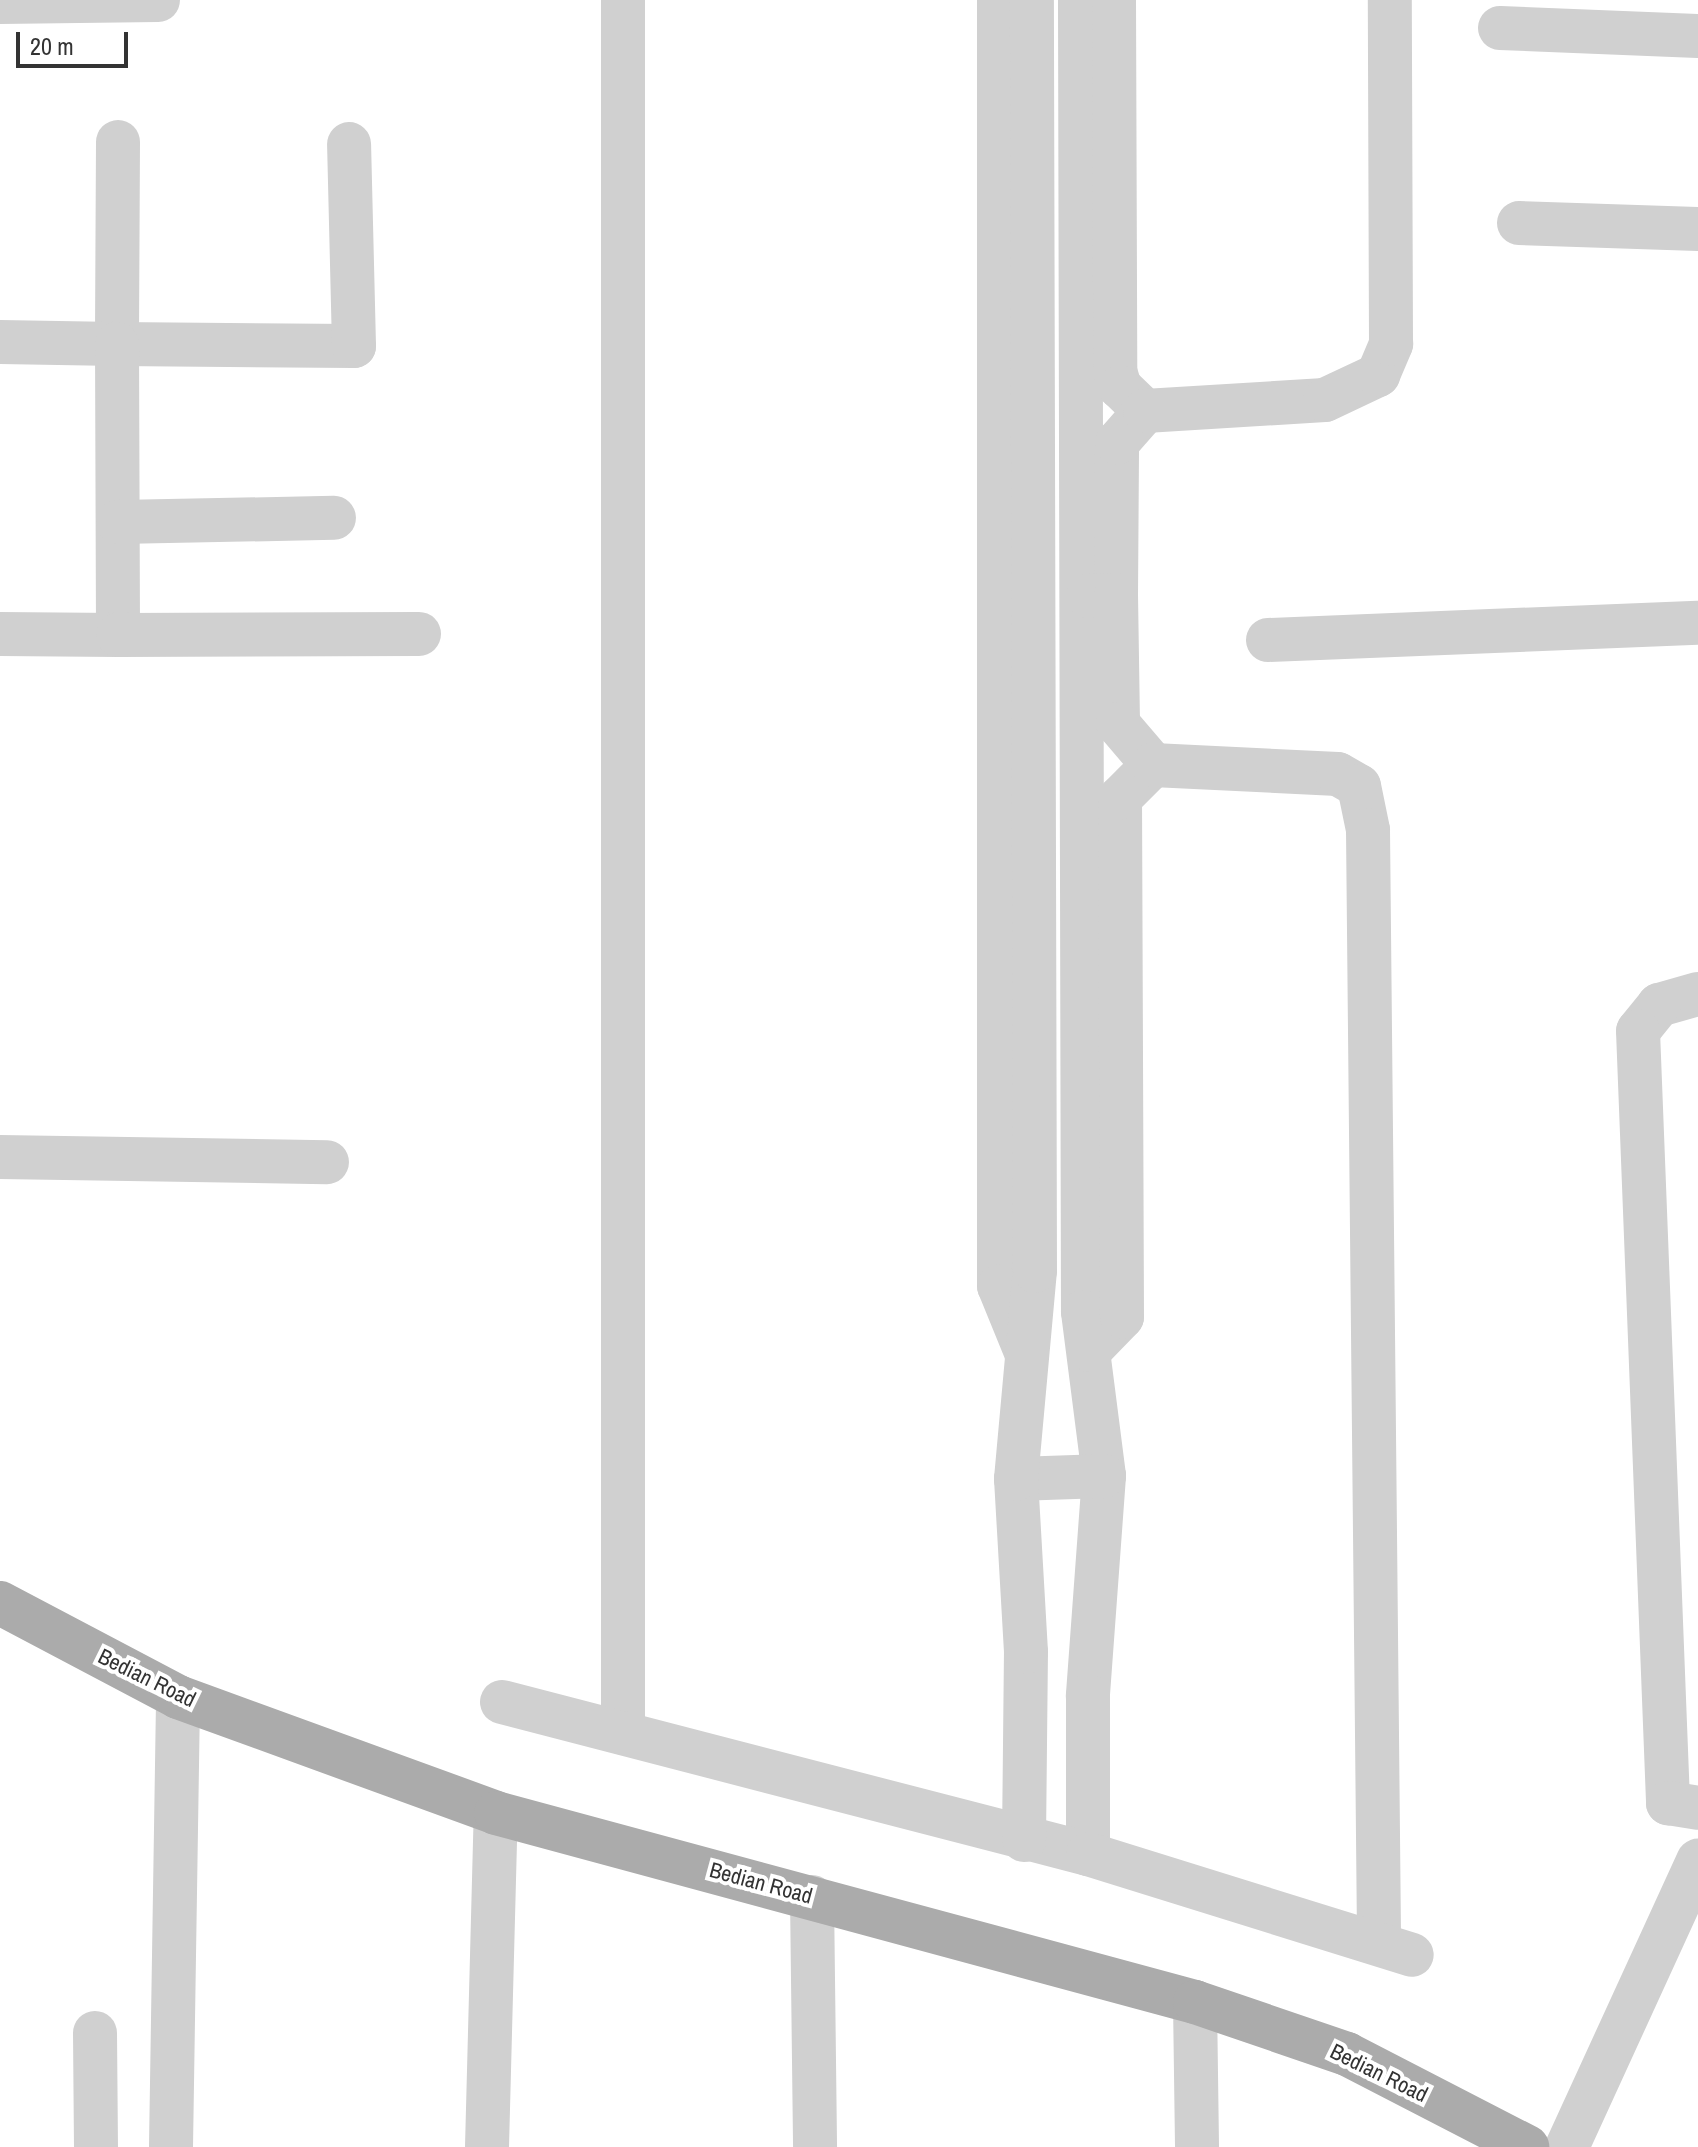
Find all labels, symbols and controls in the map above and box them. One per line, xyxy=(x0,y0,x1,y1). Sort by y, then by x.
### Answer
scale bar xyxy=(20,16,132,66)
text: 20 m xyxy=(30,30,74,62)
street label: Bedian Road xyxy=(94,1643,200,1713)
street label: Bedian Road xyxy=(707,1857,815,1909)
street label: Bedian Road xyxy=(1326,2038,1432,2108)

